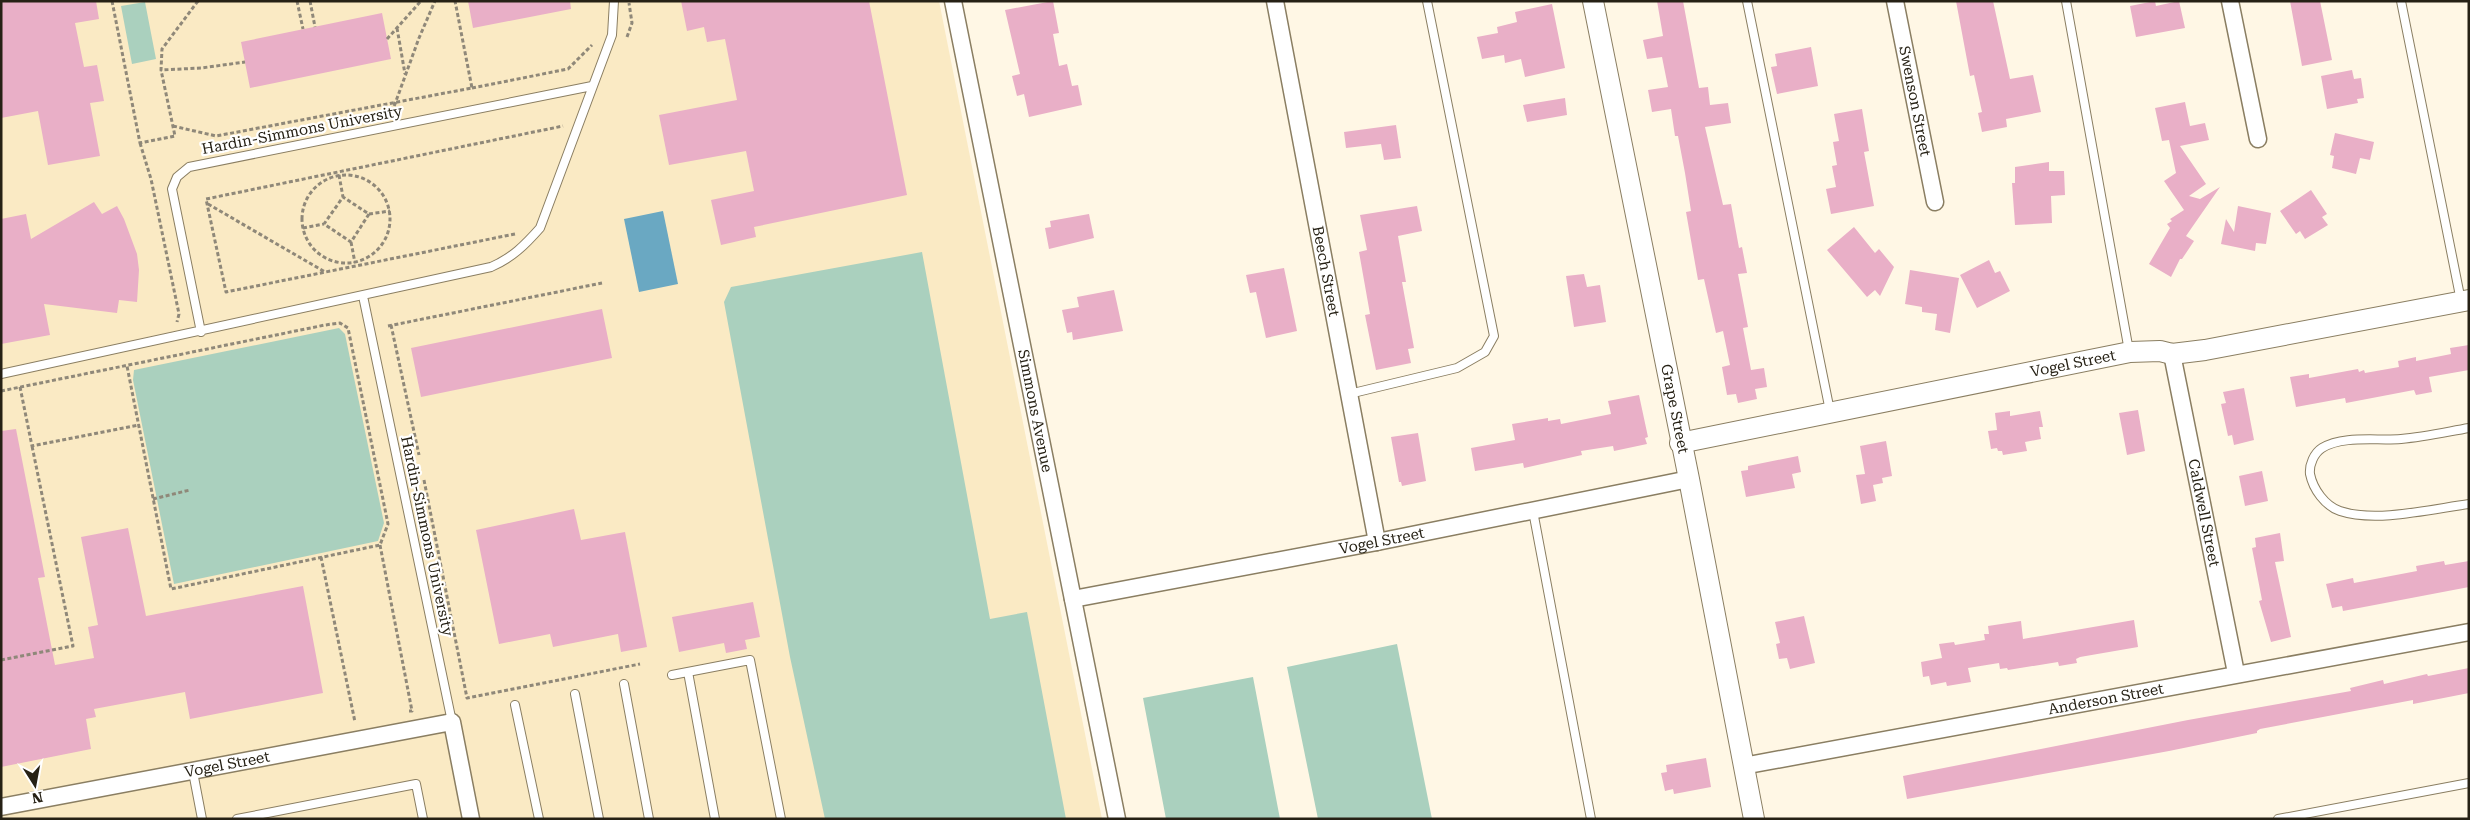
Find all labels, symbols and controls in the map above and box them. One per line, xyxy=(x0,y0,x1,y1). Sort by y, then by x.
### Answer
street label: Swenson Street xyxy=(1895,44,1935,158)
street label: Hardin-Simmons University xyxy=(200,102,404,158)
street label: Beech Street xyxy=(1309,225,1343,318)
street label: Vogel Street xyxy=(2029,346,2118,381)
street label: Simmons Avenue xyxy=(1014,348,1056,474)
street label: Grape Street xyxy=(1657,363,1693,456)
street label: Hardin-Simmons University xyxy=(397,434,457,638)
street label: Caldwell Street xyxy=(2184,457,2224,569)
street label: Vogel Street xyxy=(1337,524,1426,558)
street label: Anderson Street xyxy=(2047,679,2165,718)
street label: Vogel Street xyxy=(183,747,272,781)
north arrow xyxy=(10,760,60,810)
text: N xyxy=(30,789,44,807)

